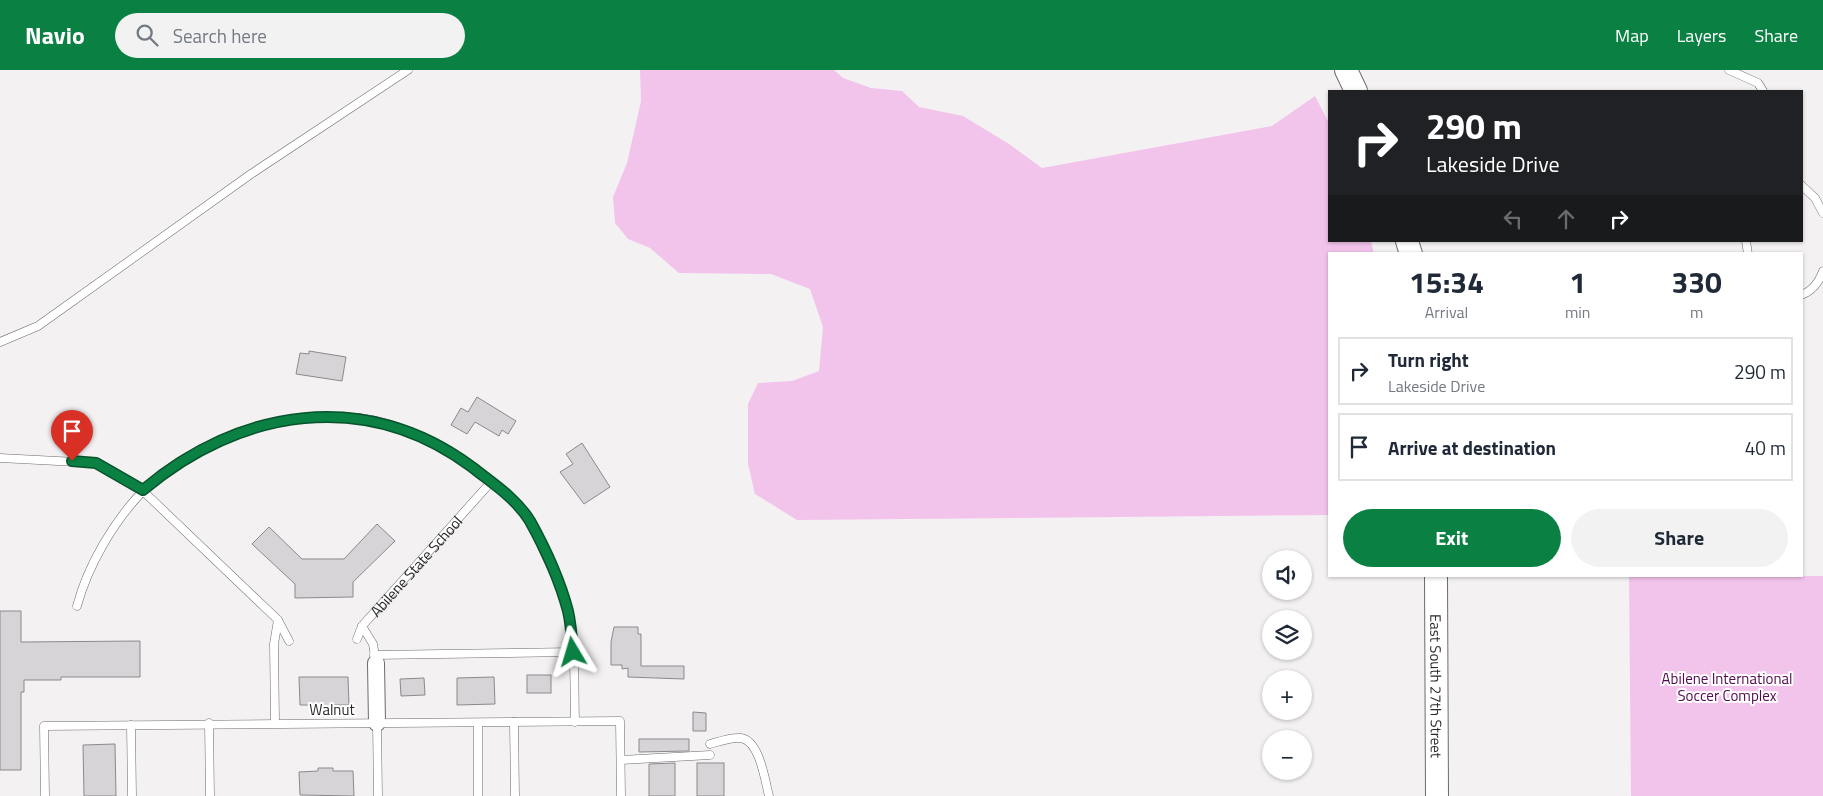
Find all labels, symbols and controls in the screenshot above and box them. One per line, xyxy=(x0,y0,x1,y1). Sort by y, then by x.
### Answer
search box xyxy=(115,13,465,58)
text: Navio xyxy=(25,17,85,53)
icon: search xyxy=(133,21,161,49)
text: Search here xyxy=(173,21,267,50)
text: Map xyxy=(1615,22,1649,49)
text: Layers xyxy=(1677,22,1726,49)
text: Share xyxy=(1754,22,1798,49)
text: 290 m xyxy=(1426,99,1522,153)
icon: right xyxy=(1343,110,1408,175)
text: Lakeside Drive xyxy=(1426,147,1560,181)
icon: left xyxy=(1499,205,1527,233)
icon: ahead xyxy=(1552,205,1580,233)
icon: right xyxy=(1605,205,1633,233)
text: 15:34 xyxy=(1409,259,1484,305)
text: 1 xyxy=(1569,259,1586,305)
text: 330 xyxy=(1672,259,1722,305)
text: Arrival xyxy=(1425,300,1468,324)
text: min xyxy=(1565,300,1590,324)
text: m xyxy=(1690,300,1703,324)
text: Turn right xyxy=(1388,345,1469,374)
icon: right xyxy=(1345,357,1373,385)
text: 290 m xyxy=(1734,357,1786,386)
text: Lakeside Drive xyxy=(1388,374,1485,398)
pin xyxy=(51,410,93,461)
icon: arrive xyxy=(58,417,86,445)
icon: arrive xyxy=(1345,433,1373,461)
text: Arrive at destination xyxy=(1388,433,1556,462)
text: 40 m xyxy=(1745,433,1786,462)
button: Exit xyxy=(1343,509,1561,567)
button: Share xyxy=(1571,509,1788,567)
street label: Abilene State School xyxy=(364,510,467,622)
map controls xyxy=(1262,550,1312,780)
button: sound xyxy=(1262,550,1312,600)
button: layers xyxy=(1262,610,1312,660)
street label: East South 27th Street xyxy=(1425,614,1448,759)
position arrow xyxy=(546,625,598,677)
park label: Abilene International Soccer Complex xyxy=(1662,667,1792,707)
button: + xyxy=(1262,670,1312,720)
street label: Walnut xyxy=(309,698,355,721)
button: − xyxy=(1262,730,1312,780)

